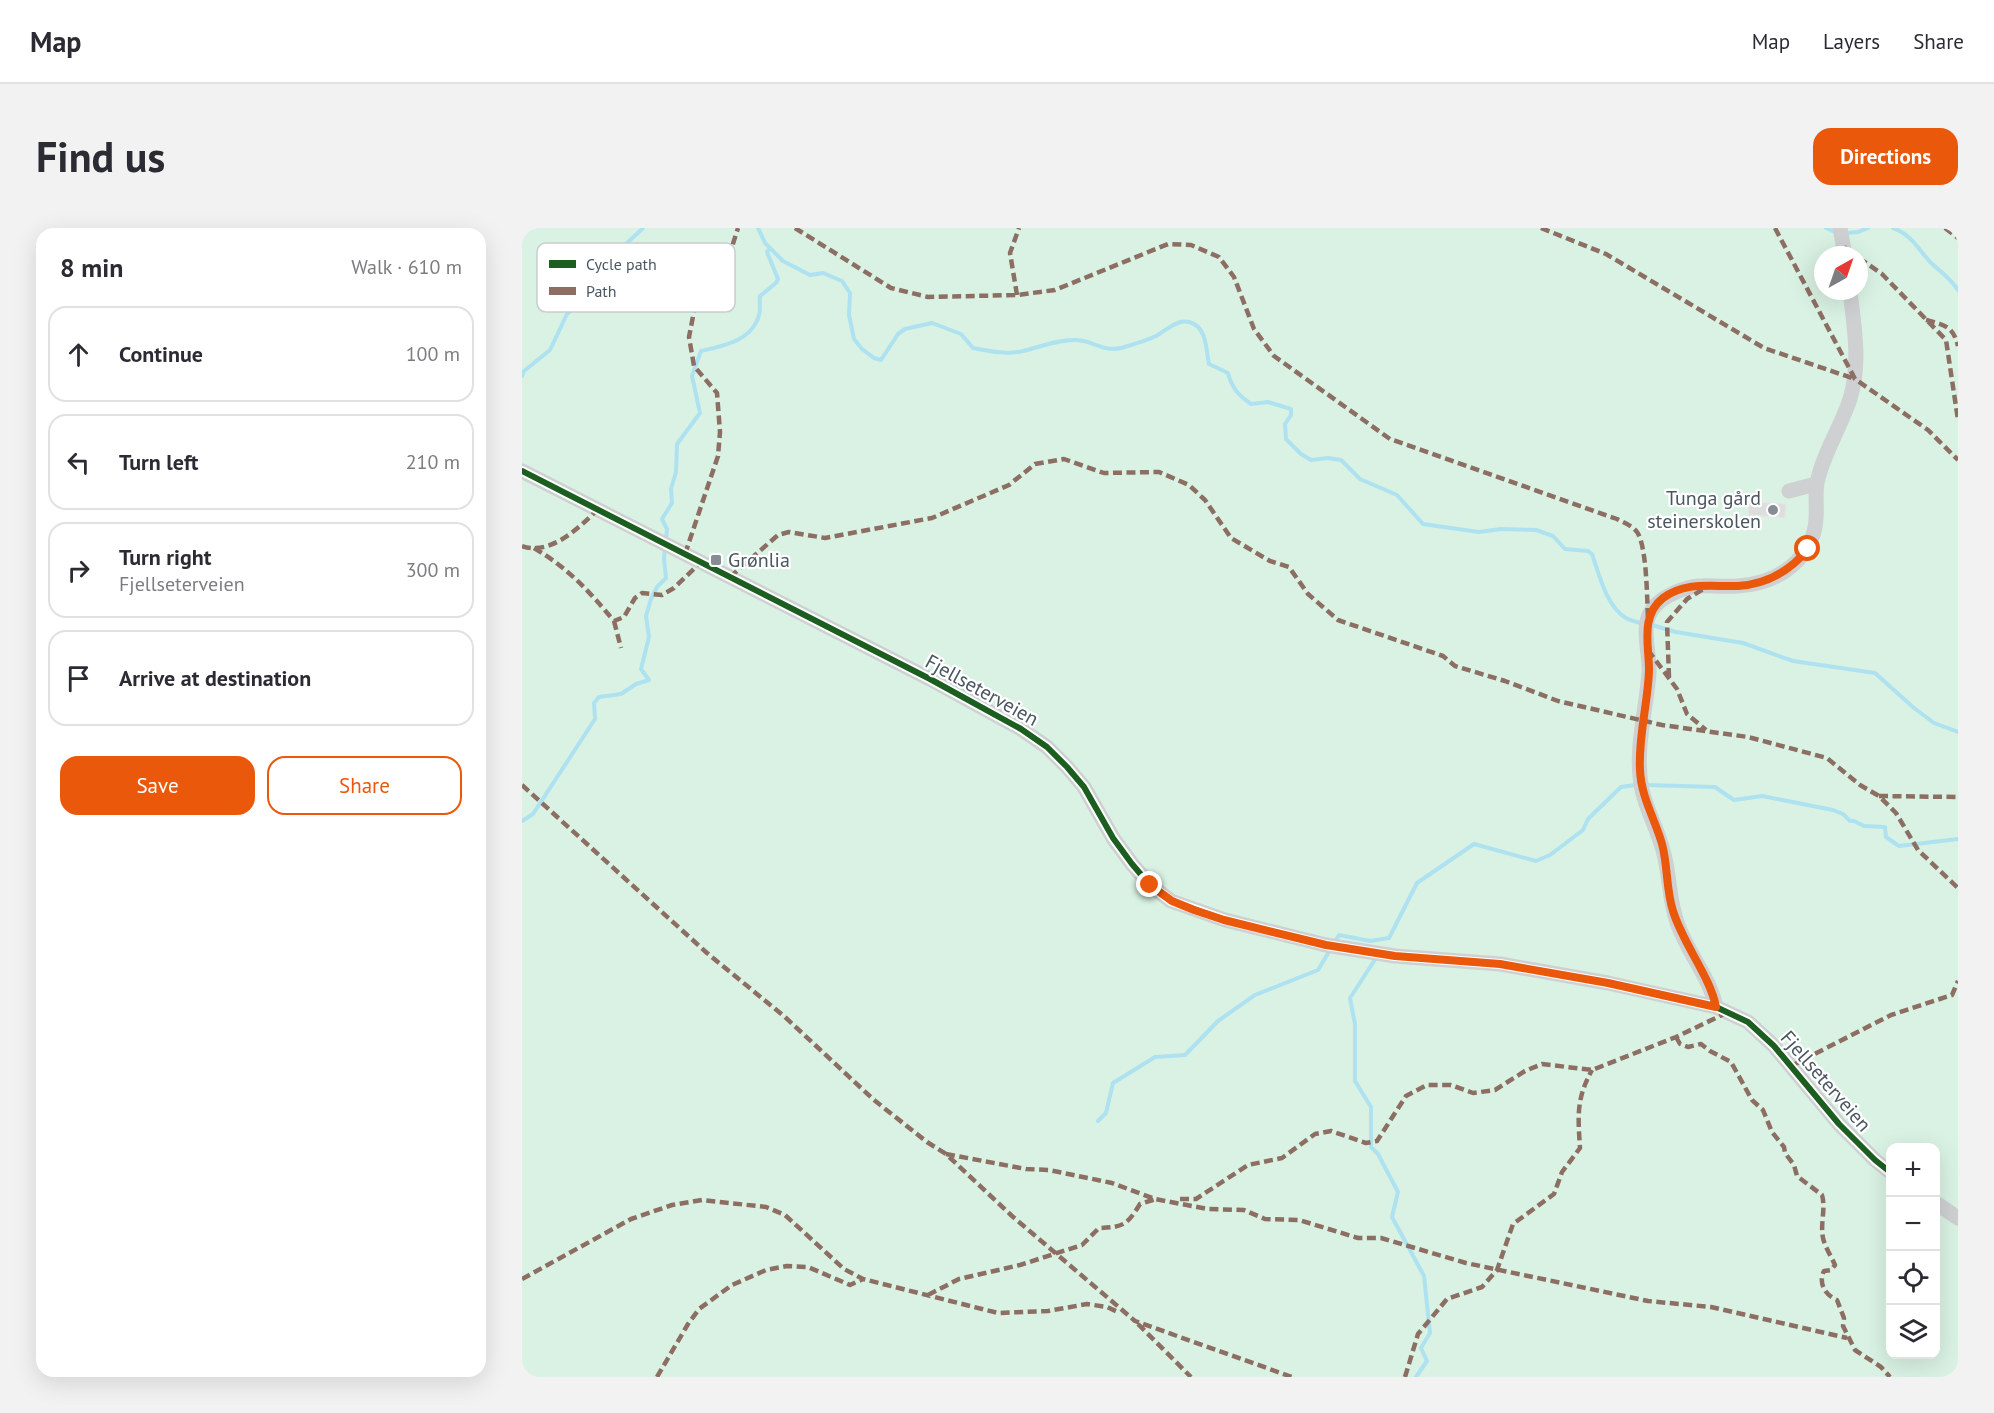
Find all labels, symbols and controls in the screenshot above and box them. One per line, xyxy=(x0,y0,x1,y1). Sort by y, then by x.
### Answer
text: Map xyxy=(30,23,81,60)
text: Map xyxy=(1752,28,1790,55)
text: Layers xyxy=(1823,28,1880,55)
text: Share xyxy=(1913,28,1964,55)
button: Directions xyxy=(1813,128,1958,185)
text: Find us xyxy=(36,129,165,184)
legend xyxy=(537,243,735,312)
north arrow xyxy=(1814,246,1868,300)
text: 8 min xyxy=(60,251,123,284)
text: Walk · 610 m xyxy=(351,254,462,280)
text: Cycle path xyxy=(586,254,657,274)
text: Path xyxy=(586,281,617,301)
icon: ahead xyxy=(62,338,95,371)
text: Continue xyxy=(119,340,203,368)
text: 100 m xyxy=(406,341,460,367)
icon: left xyxy=(62,446,95,479)
text: Turn left xyxy=(119,448,199,476)
text: 210 m xyxy=(406,449,460,475)
place label: Tunga gård steinerskolen xyxy=(1647,485,1761,534)
marker: Tunga gård steinerskolen xyxy=(1766,503,1780,517)
route start xyxy=(1794,535,1820,561)
text: Turn right xyxy=(119,543,211,571)
place label: Grønlia xyxy=(728,547,790,573)
marker: Grønlia xyxy=(709,553,723,567)
icon: right xyxy=(62,554,95,587)
text: 300 m xyxy=(406,557,460,583)
text: Fjellseterveien xyxy=(119,571,245,597)
street label: Fjellseterveien xyxy=(921,648,1043,732)
icon: arrive xyxy=(62,662,95,695)
text: Arrive at destination xyxy=(119,664,311,692)
button: Save xyxy=(60,756,255,815)
button: Share xyxy=(267,756,462,815)
route end xyxy=(1136,871,1162,897)
street label: Fjellseterveien xyxy=(1775,1025,1877,1137)
map controls xyxy=(1886,1143,1940,1359)
button: + xyxy=(1886,1143,1940,1197)
button: − xyxy=(1886,1197,1940,1251)
button: locate xyxy=(1886,1251,1940,1305)
button: layers xyxy=(1886,1305,1940,1359)

